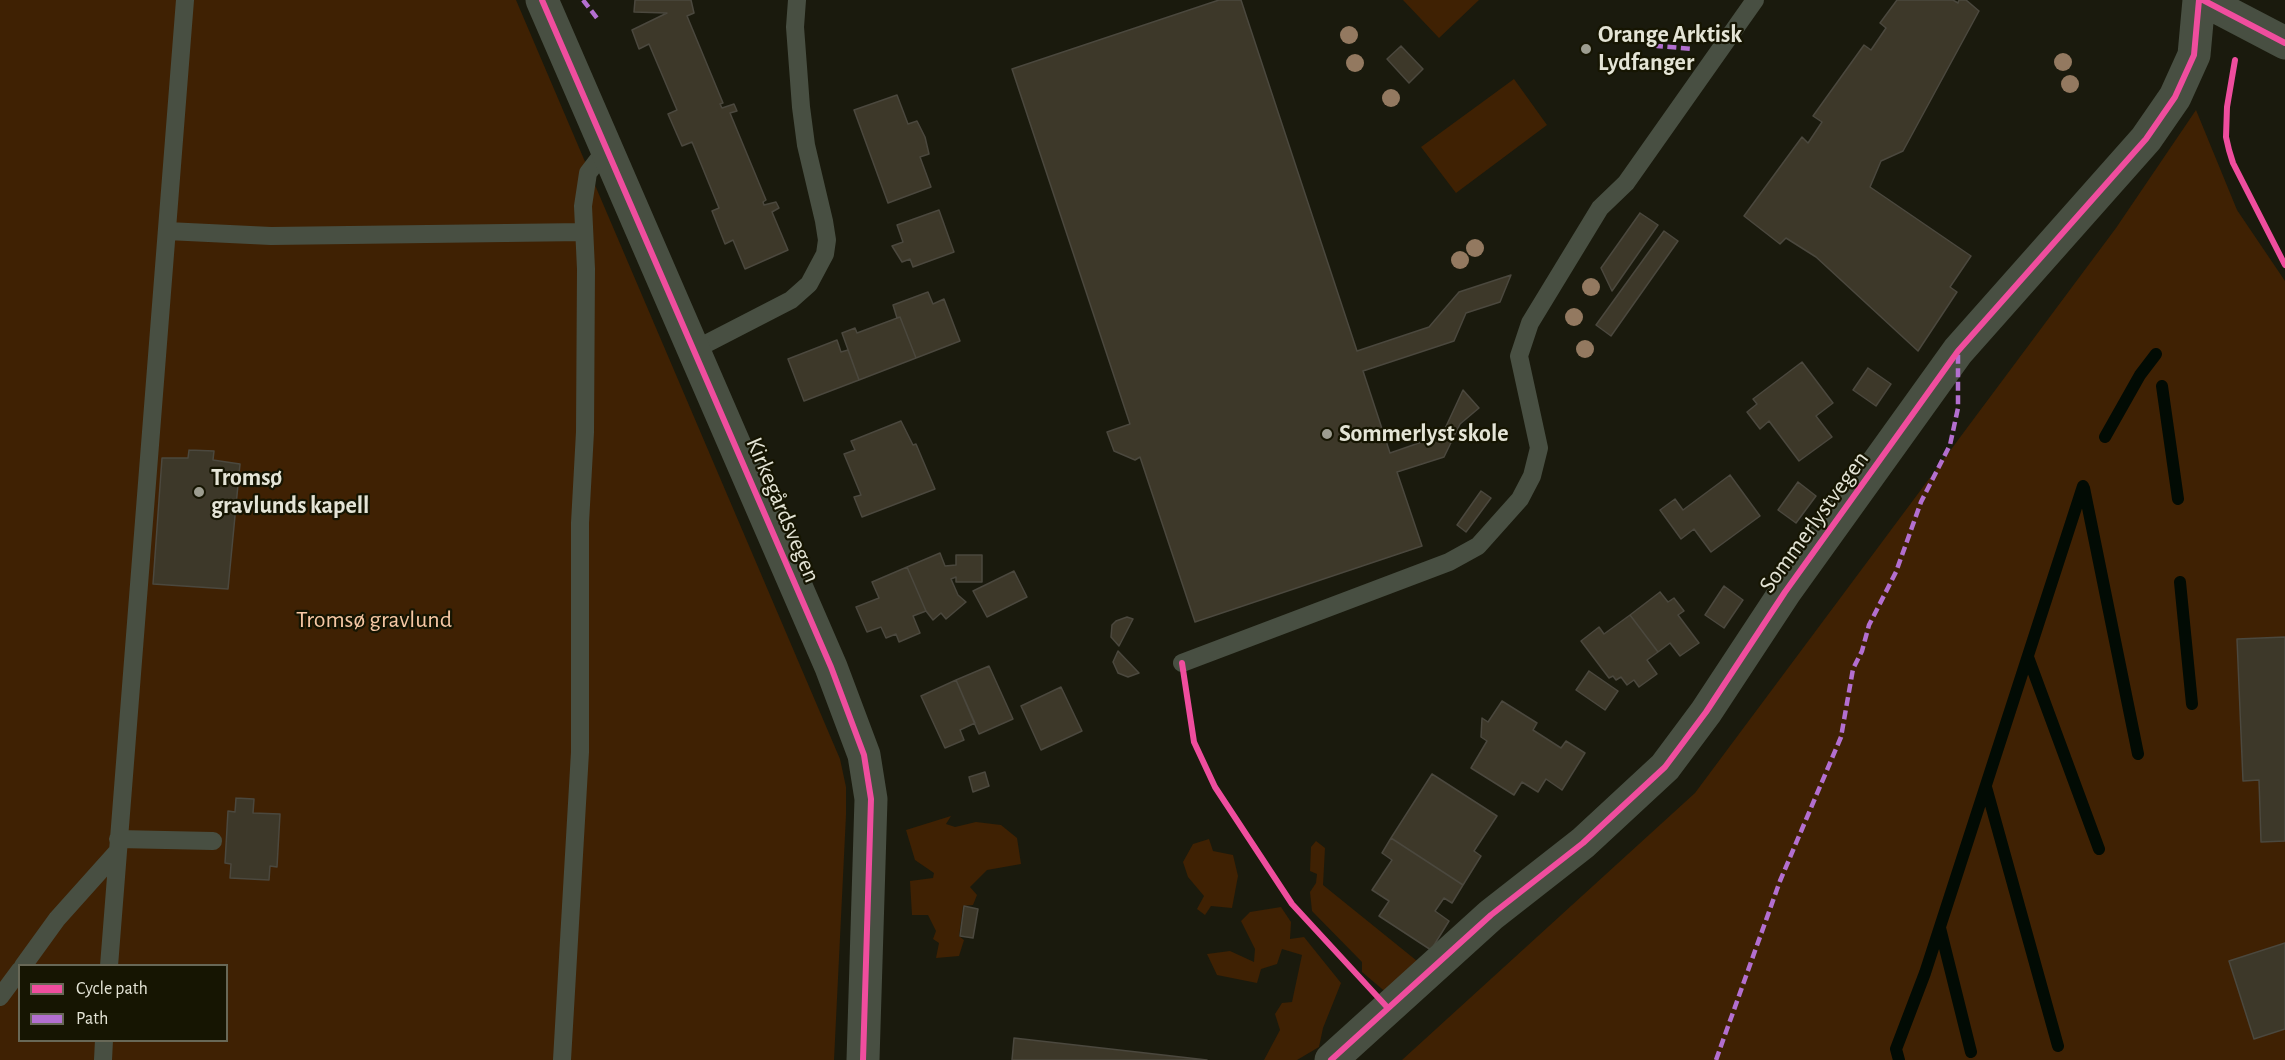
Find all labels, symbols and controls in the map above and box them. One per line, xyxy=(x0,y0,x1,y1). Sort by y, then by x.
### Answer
place label: Orange Arktisk Lydfanger xyxy=(1598,21,1742,77)
marker: Orange Arktisk Lydfanger xyxy=(1579,42,1593,56)
place label: Sommerlyst skole xyxy=(1339,420,1509,448)
marker: Sommerlyst skole xyxy=(1320,427,1334,441)
street label: Kirkegårdsvegen xyxy=(739,433,827,587)
street label: Sommerlystvegen xyxy=(1753,446,1875,598)
place label: Tromsø gravlunds kapell xyxy=(211,464,369,520)
marker: Tromsø gravlunds kapell xyxy=(192,485,206,499)
park label: Tromsø gravlund xyxy=(296,606,452,634)
legend xyxy=(18,964,228,1042)
text: Cycle path xyxy=(76,980,148,998)
text: Path xyxy=(76,1010,108,1028)

